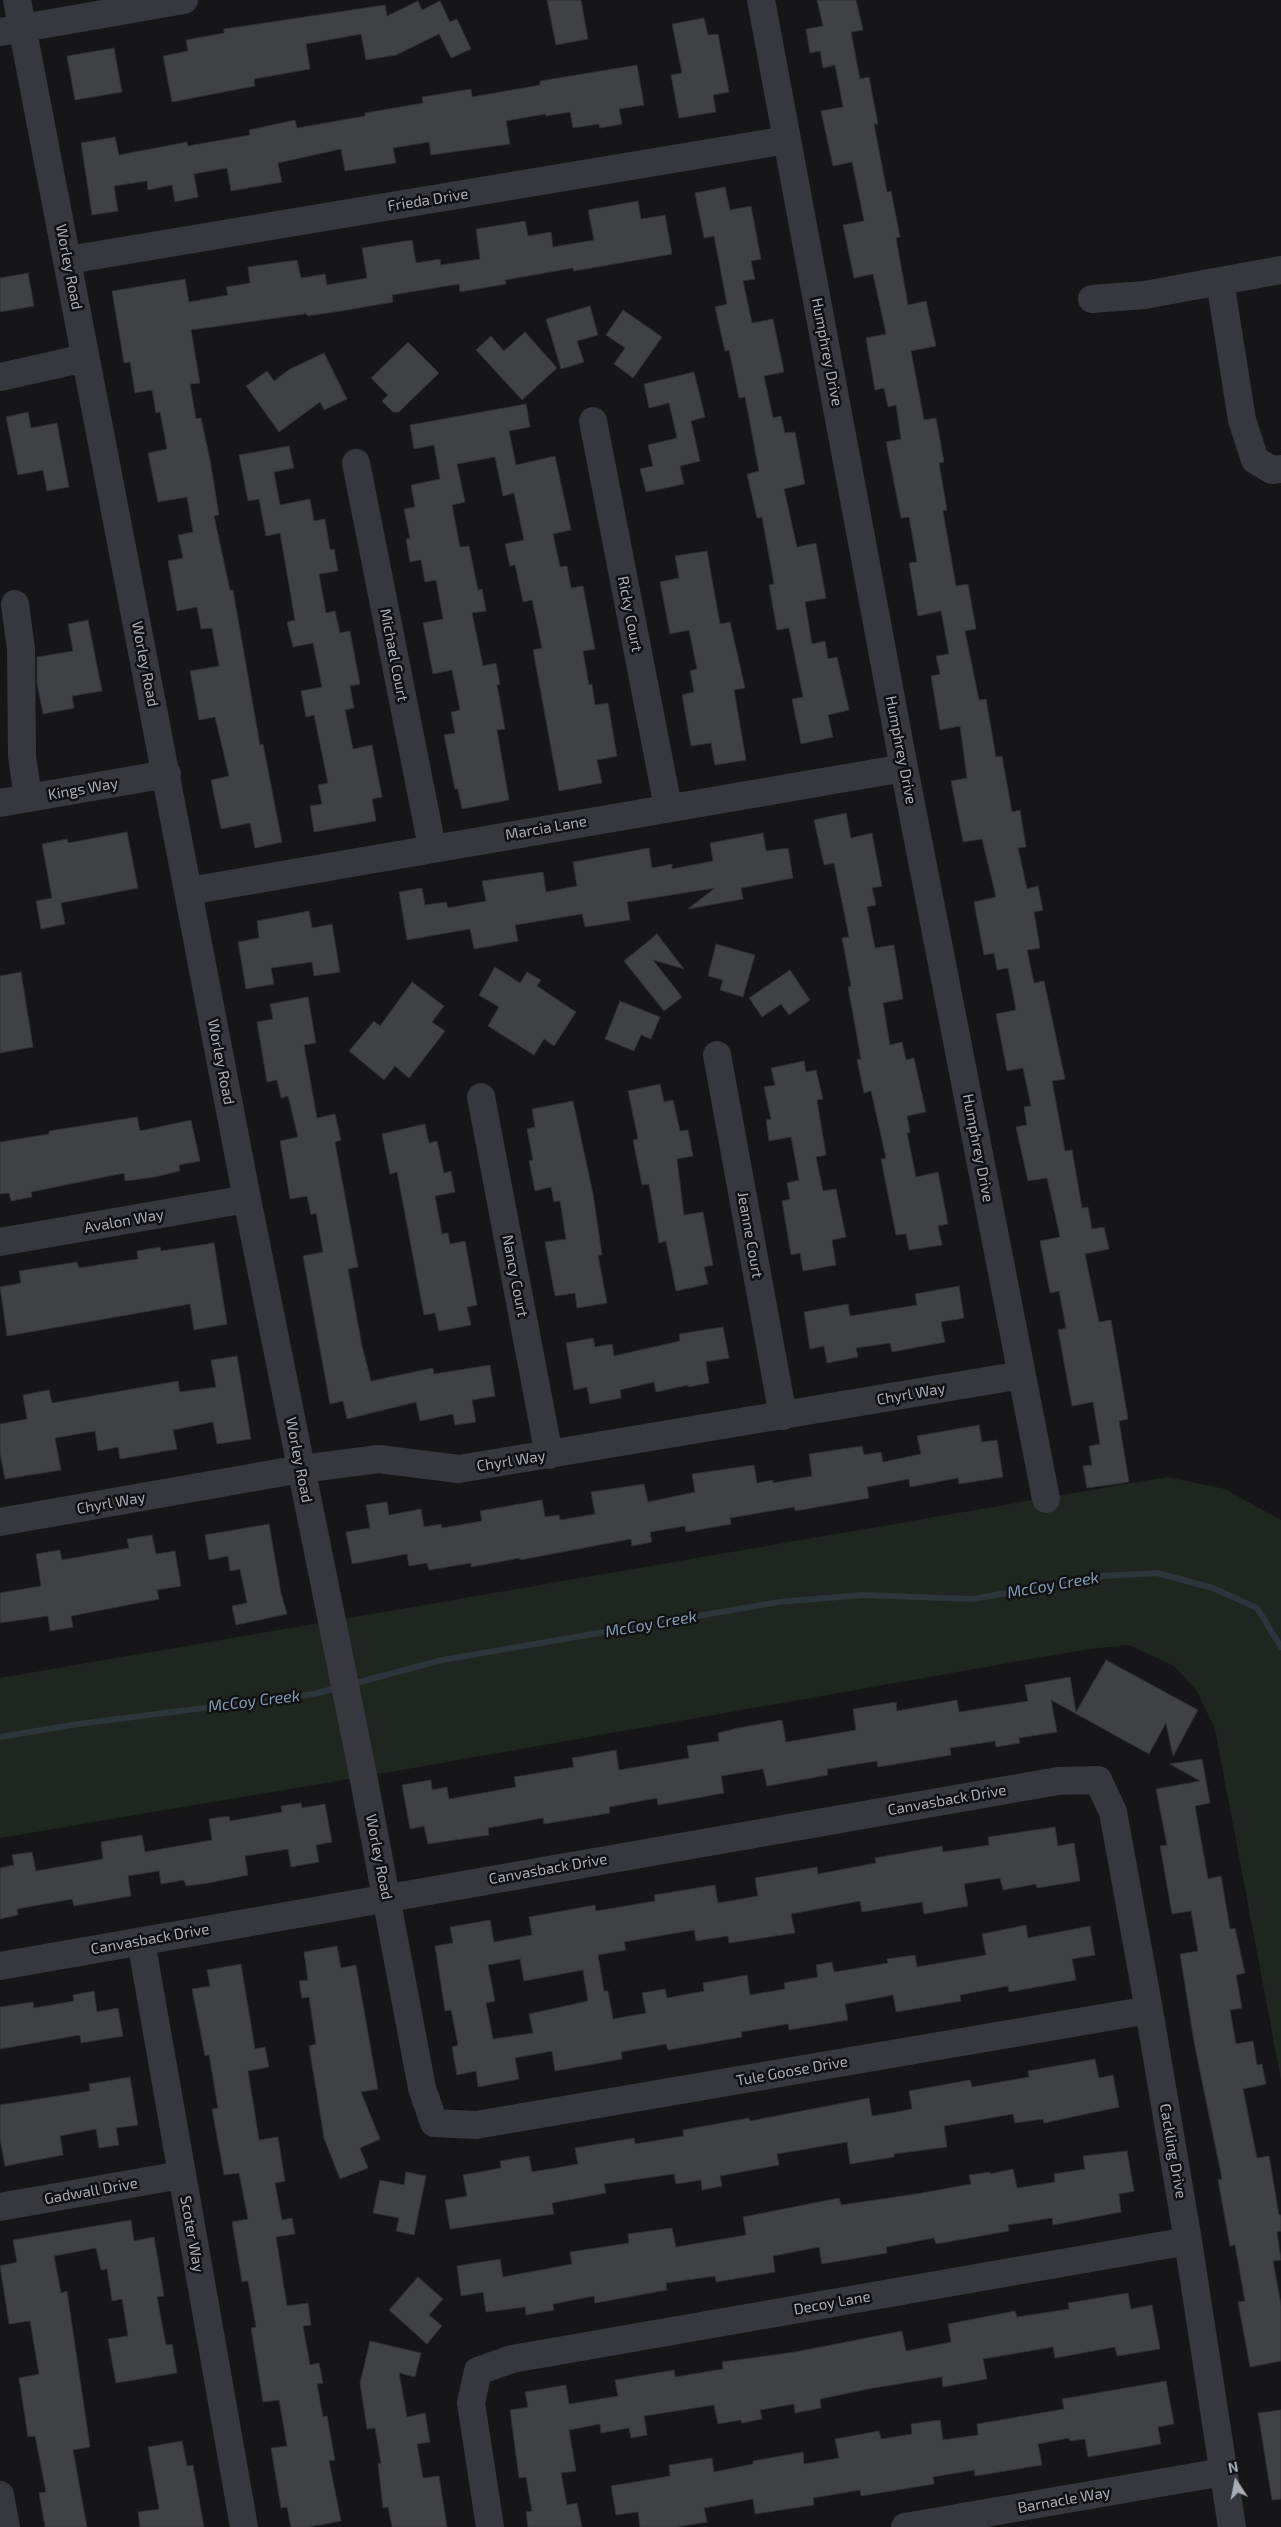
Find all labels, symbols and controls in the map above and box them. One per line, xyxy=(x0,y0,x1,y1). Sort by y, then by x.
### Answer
street label: Frieda Drive xyxy=(386,185,470,215)
street label: Worley Road xyxy=(52,223,86,311)
street label: Humphrey Drive xyxy=(808,296,846,408)
street label: Ricky Court xyxy=(614,575,646,653)
street label: Michael Court xyxy=(376,607,412,703)
street label: Worley Road xyxy=(128,620,162,708)
street label: Humphrey Drive xyxy=(882,694,920,806)
street label: Kings Way xyxy=(47,774,119,804)
street label: Marcia Lane xyxy=(504,812,588,844)
street label: Worley Road xyxy=(204,1018,238,1106)
street label: Humphrey Drive xyxy=(959,1092,997,1204)
street label: Jeanne Court xyxy=(734,1190,766,1280)
street label: Avalon Way xyxy=(83,1205,165,1237)
street label: Nancy Court xyxy=(498,1233,532,1319)
street label: Chyrl Way xyxy=(875,1379,947,1409)
street label: Worley Road xyxy=(282,1416,316,1504)
street label: Chyrl Way xyxy=(475,1447,547,1475)
street label: Chyrl Way xyxy=(75,1488,147,1518)
water label: McCoy Creek xyxy=(1006,1567,1100,1603)
water label: McCoy Creek xyxy=(604,1606,698,1642)
water label: McCoy Creek xyxy=(207,1686,301,1716)
street label: Canvasback Drive xyxy=(886,1781,1008,1819)
street label: Worley Road xyxy=(362,1813,396,1901)
street label: Canvasback Drive xyxy=(487,1850,609,1888)
street label: Canvasback Drive xyxy=(89,1920,211,1958)
street label: Tule Goose Drive xyxy=(735,2052,849,2090)
street label: Cackling Drive xyxy=(1156,2102,1190,2200)
street label: Gadwall Drive xyxy=(43,2174,139,2208)
street label: Scoter Way xyxy=(176,2194,208,2274)
street label: Decoy Lane xyxy=(792,2287,872,2319)
north arrow xyxy=(1211,2457,1261,2507)
text: N xyxy=(1226,2457,1240,2476)
street label: Barnacle Way xyxy=(1016,2483,1112,2517)

